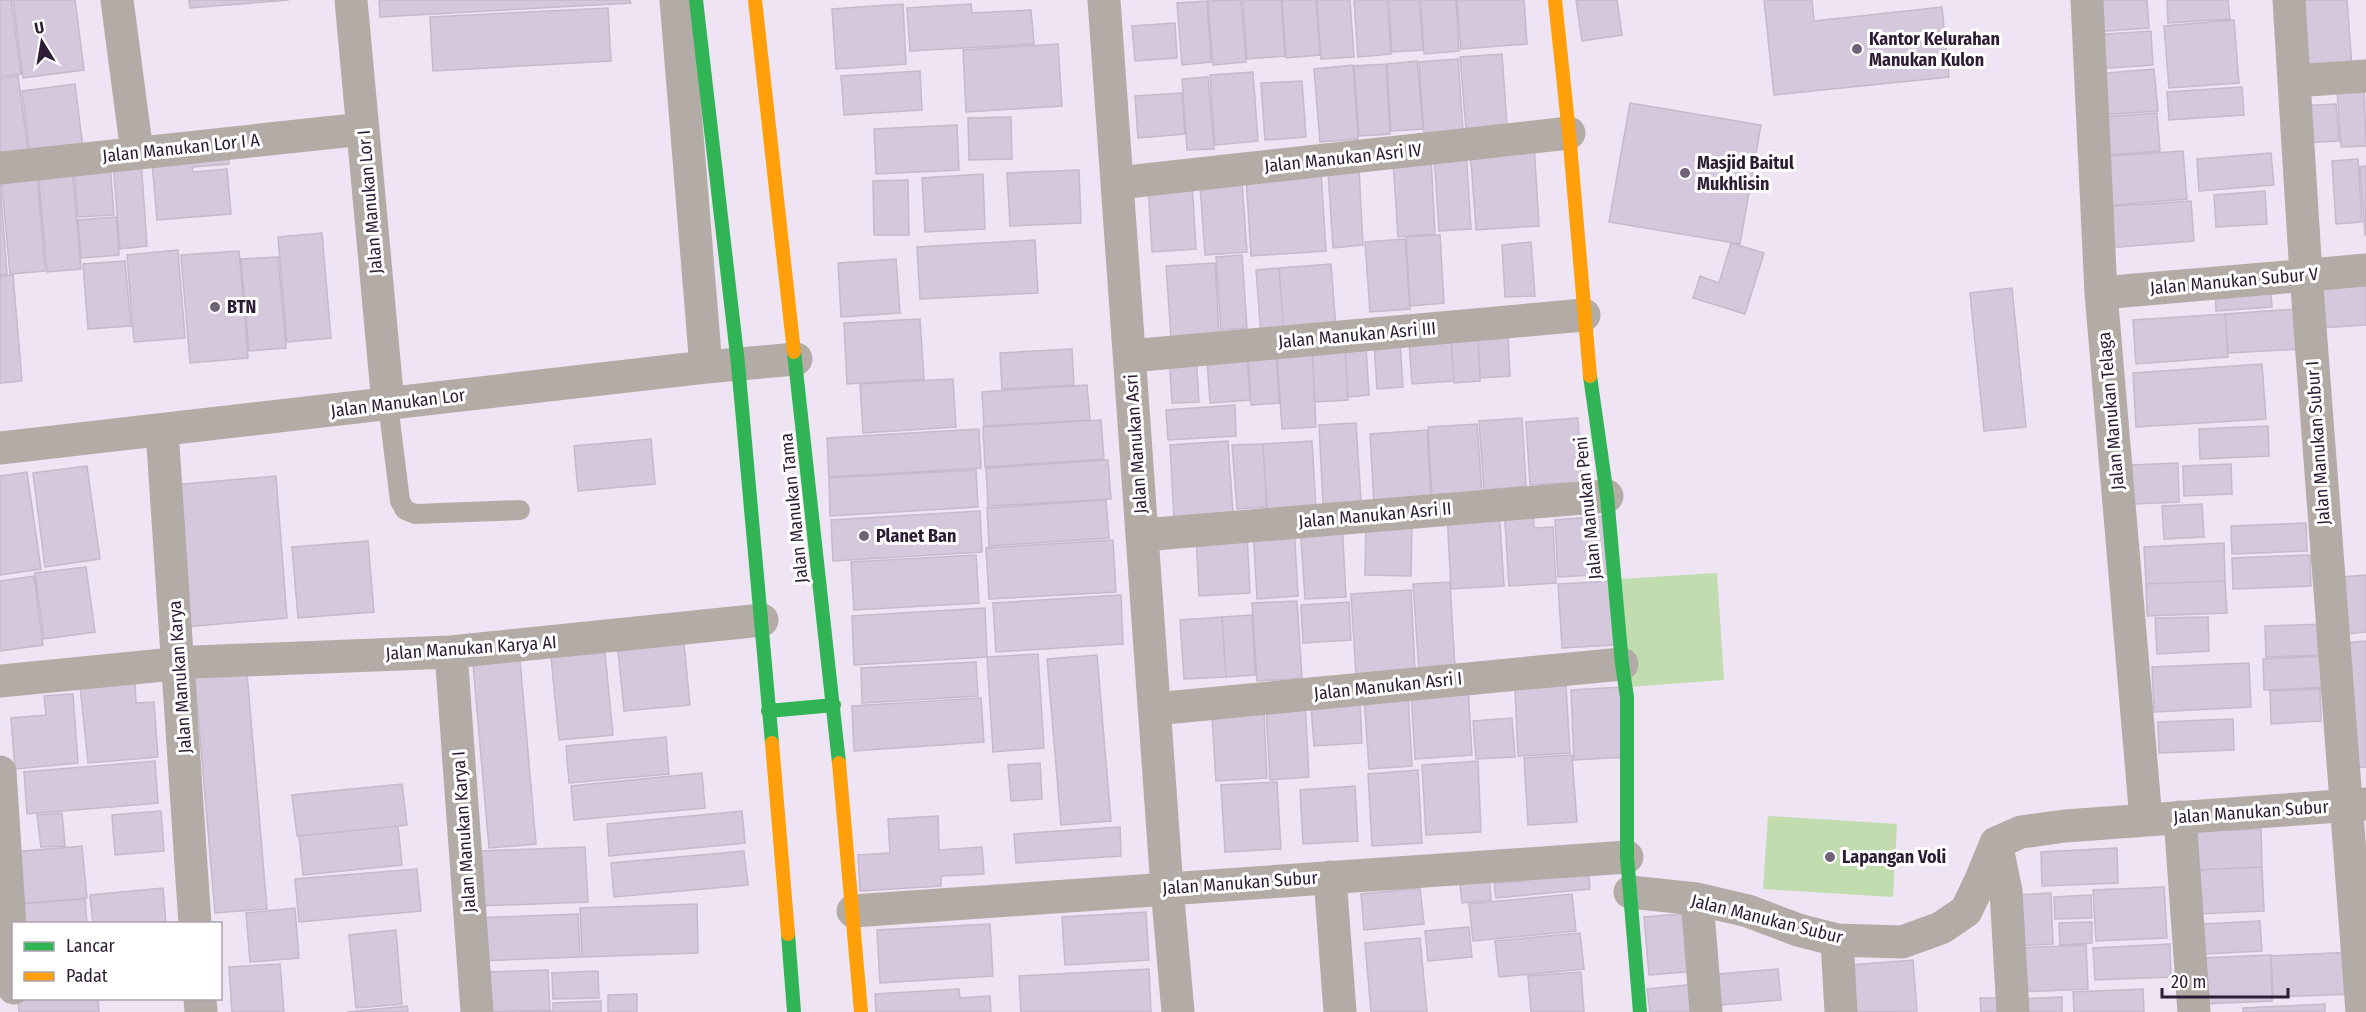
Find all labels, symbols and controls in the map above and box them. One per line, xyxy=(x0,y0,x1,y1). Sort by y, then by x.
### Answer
north arrow xyxy=(12,12,72,72)
text: U xyxy=(33,18,46,38)
place label: Kantor Kelurahan Manukan Kulon xyxy=(1869,28,2000,71)
marker: Kantor Kelurahan Manukan Kulon xyxy=(1850,42,1864,56)
street label: Jalan Manukan Lor I A xyxy=(101,129,261,167)
street label: Jalan Manukan Lor I xyxy=(353,129,387,275)
street label: Jalan Manukan Asri IV xyxy=(1263,139,1424,177)
place label: Masjid Baitul Mukhlisin xyxy=(1697,152,1794,195)
marker: Masjid Baitul Mukhlisin xyxy=(1678,166,1692,180)
street label: Jalan Manukan Subur V xyxy=(2149,263,2320,299)
place label: BTN xyxy=(227,296,256,318)
marker: BTN xyxy=(208,300,222,314)
street label: Jalan Manukan Asri III xyxy=(1277,317,1437,353)
street label: Jalan Manukan Telaga xyxy=(2093,331,2129,491)
street label: Jalan Manukan Subur I xyxy=(2301,360,2335,526)
street label: Jalan Manukan Asri xyxy=(1120,373,1152,515)
street label: Jalan Manukan Lor xyxy=(330,384,467,422)
street label: Jalan Manukan Tama xyxy=(775,432,813,584)
street label: Jalan Manukan Peni xyxy=(1570,435,1606,581)
street label: Jalan Manukan Asri II xyxy=(1298,497,1452,533)
place label: Planet Ban xyxy=(876,525,956,547)
marker: Planet Ban xyxy=(857,529,871,543)
street label: Jalan Manukan Karya xyxy=(164,600,196,754)
street label: Jalan Manukan Karya AI xyxy=(385,631,557,665)
street label: Jalan Manukan Asri I xyxy=(1313,667,1463,705)
street label: Jalan Manukan Karya I xyxy=(447,750,481,914)
street label: Jalan Manukan Subur xyxy=(2173,796,2330,828)
place label: Lapangan Voli xyxy=(1842,846,1946,868)
marker: Lapangan Voli xyxy=(1823,850,1837,864)
street label: Jalan Manukan Subur xyxy=(1162,867,1319,899)
street label: Jalan Manukan Subur xyxy=(1689,890,1846,949)
legend xyxy=(12,922,222,1000)
text: Lancar xyxy=(66,935,115,957)
scale bar xyxy=(2162,961,2288,999)
text: Padat xyxy=(66,965,108,987)
text: 20 m xyxy=(2171,971,2206,993)

